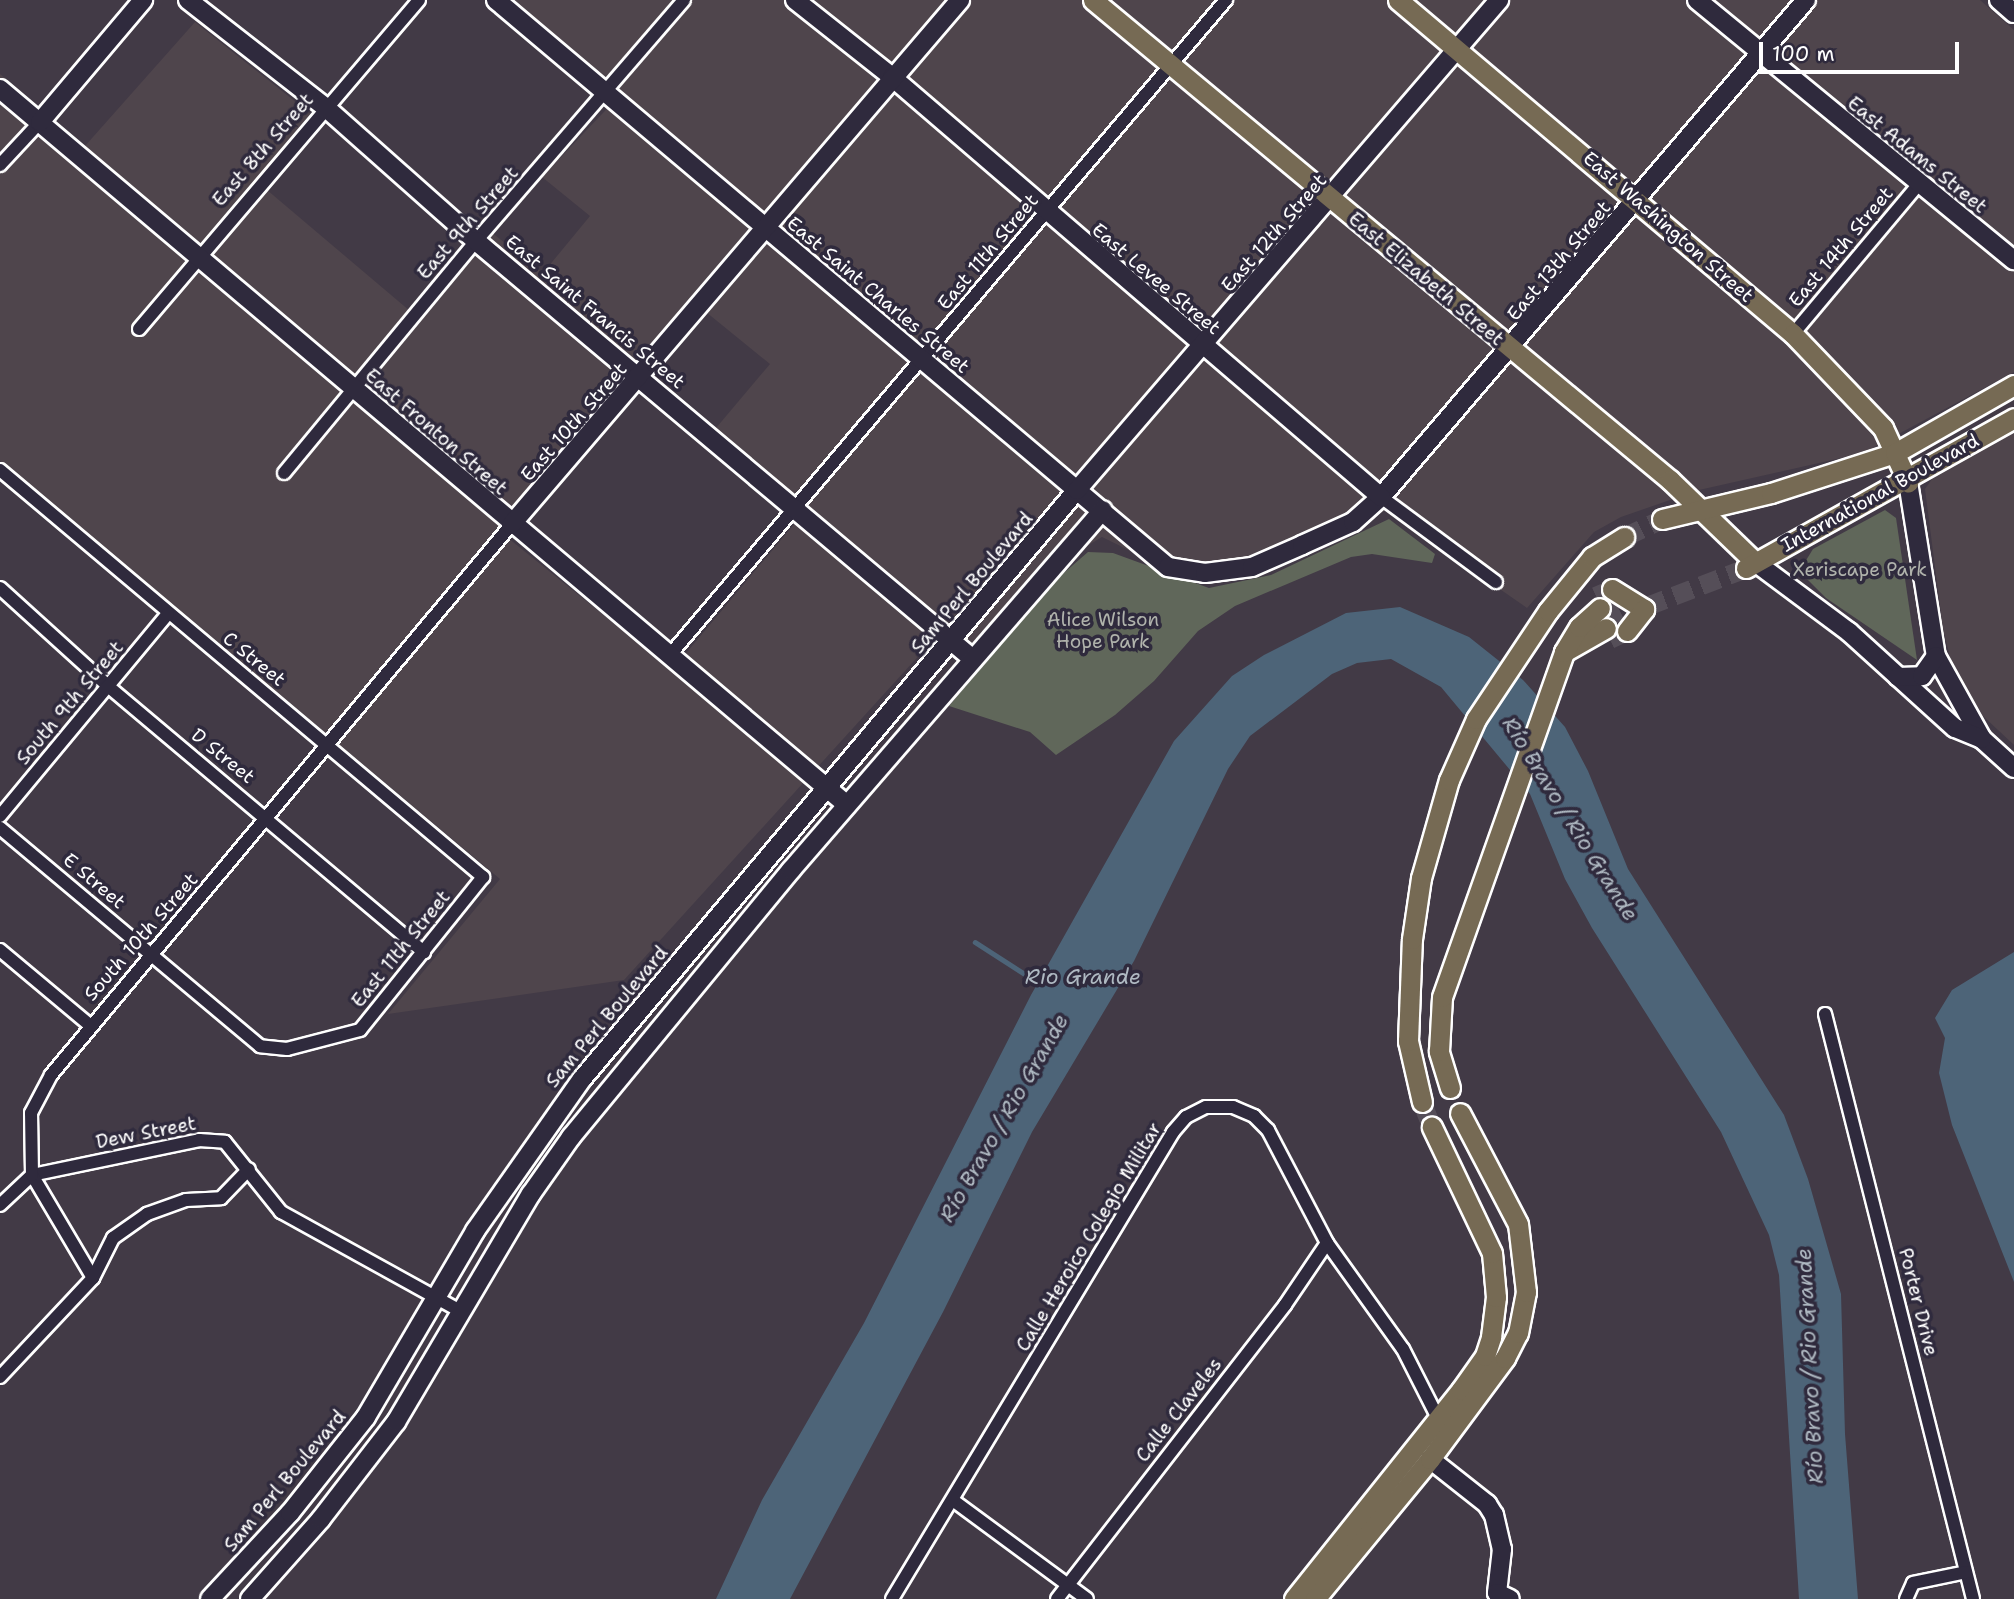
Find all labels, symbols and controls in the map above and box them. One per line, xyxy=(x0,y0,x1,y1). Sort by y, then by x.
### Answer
scale bar xyxy=(1762,28,1962,72)
text: 100 m xyxy=(1772,40,1835,68)
street label: East 8th Street xyxy=(208,89,318,211)
street label: East Adams Street xyxy=(1843,92,1991,218)
street label: East Washington Street xyxy=(1578,147,1758,307)
street label: East 9th Street xyxy=(413,162,523,284)
street label: East 12th Street xyxy=(1217,169,1331,297)
street label: East 14th Street xyxy=(1784,182,1898,312)
street label: East 11th Street xyxy=(933,189,1043,315)
street label: East 13th Street xyxy=(1502,196,1616,326)
street label: East Elizabeth Street xyxy=(1344,207,1508,351)
street label: East Saint Charles Street xyxy=(782,212,974,378)
street label: East Levee Street xyxy=(1087,218,1225,340)
street label: East Saint Francis Street xyxy=(501,230,689,394)
street label: East 10th Street xyxy=(516,358,632,486)
street label: East Fronton Street xyxy=(360,364,512,500)
street label: International Boulevard xyxy=(1777,429,1983,557)
street label: Sam Perl Boulevard xyxy=(906,508,1038,658)
park label: Xeriscape Park xyxy=(1793,559,1927,581)
park label: Alice Wilson Hope Park xyxy=(1047,609,1159,653)
street label: C Street xyxy=(218,627,290,691)
street label: South 9th Street xyxy=(12,637,128,769)
water label: Río Bravo / Rio Grande xyxy=(1497,712,1643,926)
street label: D Street xyxy=(187,724,259,788)
street label: E Street xyxy=(58,848,130,914)
street label: South 10th Street xyxy=(79,868,203,1006)
street label: East 11th Street xyxy=(347,886,455,1012)
street label: Sam Perl Boulevard xyxy=(541,942,673,1092)
water label: Rio Grande xyxy=(1025,964,1141,990)
water label: Río Bravo / Rio Grande xyxy=(934,1010,1074,1226)
street label: Dew Street xyxy=(94,1112,198,1154)
street label: Calle Heroico Colegio Militar xyxy=(1011,1118,1167,1356)
street label: Porter Drive xyxy=(1894,1246,1942,1358)
water label: Río Bravo / Rio Grande xyxy=(1791,1248,1829,1484)
street label: Calle Claveles xyxy=(1131,1353,1227,1467)
street label: Sam Perl Boulevard xyxy=(219,1406,351,1556)

